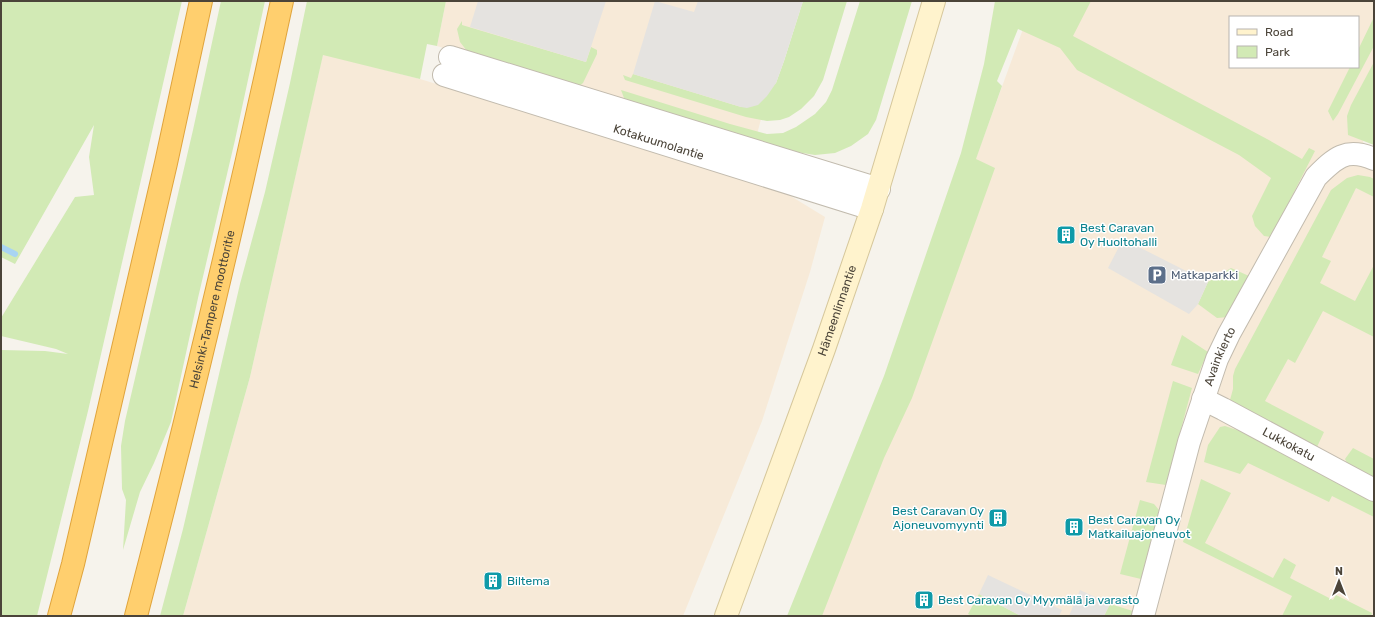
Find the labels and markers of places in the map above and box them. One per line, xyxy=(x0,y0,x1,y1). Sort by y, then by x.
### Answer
place label: Best Caravan Oy Huoltohalli xyxy=(1080,221,1157,249)
building icon: Best Caravan Oy Huoltohalli xyxy=(1055,224,1077,246)
parking icon: Matkaparkki xyxy=(1146,264,1168,286)
place label: Matkaparkki xyxy=(1171,268,1238,282)
place label: Best Caravan Oy Ajoneuvomyynti xyxy=(892,504,984,532)
building icon: Best Caravan Oy Ajoneuvomyynti xyxy=(987,507,1009,529)
place label: Best Caravan Oy Matkailuajoneuvot xyxy=(1088,513,1191,541)
building icon: Best Caravan Oy Matkailuajoneuvot xyxy=(1063,516,1085,538)
building icon: Biltema xyxy=(482,570,504,592)
place label: Biltema xyxy=(507,574,550,588)
building icon: Best Caravan Oy Myymälä ja varasto xyxy=(913,589,935,611)
place label: Best Caravan Oy Myymälä ja varasto xyxy=(938,593,1139,607)

